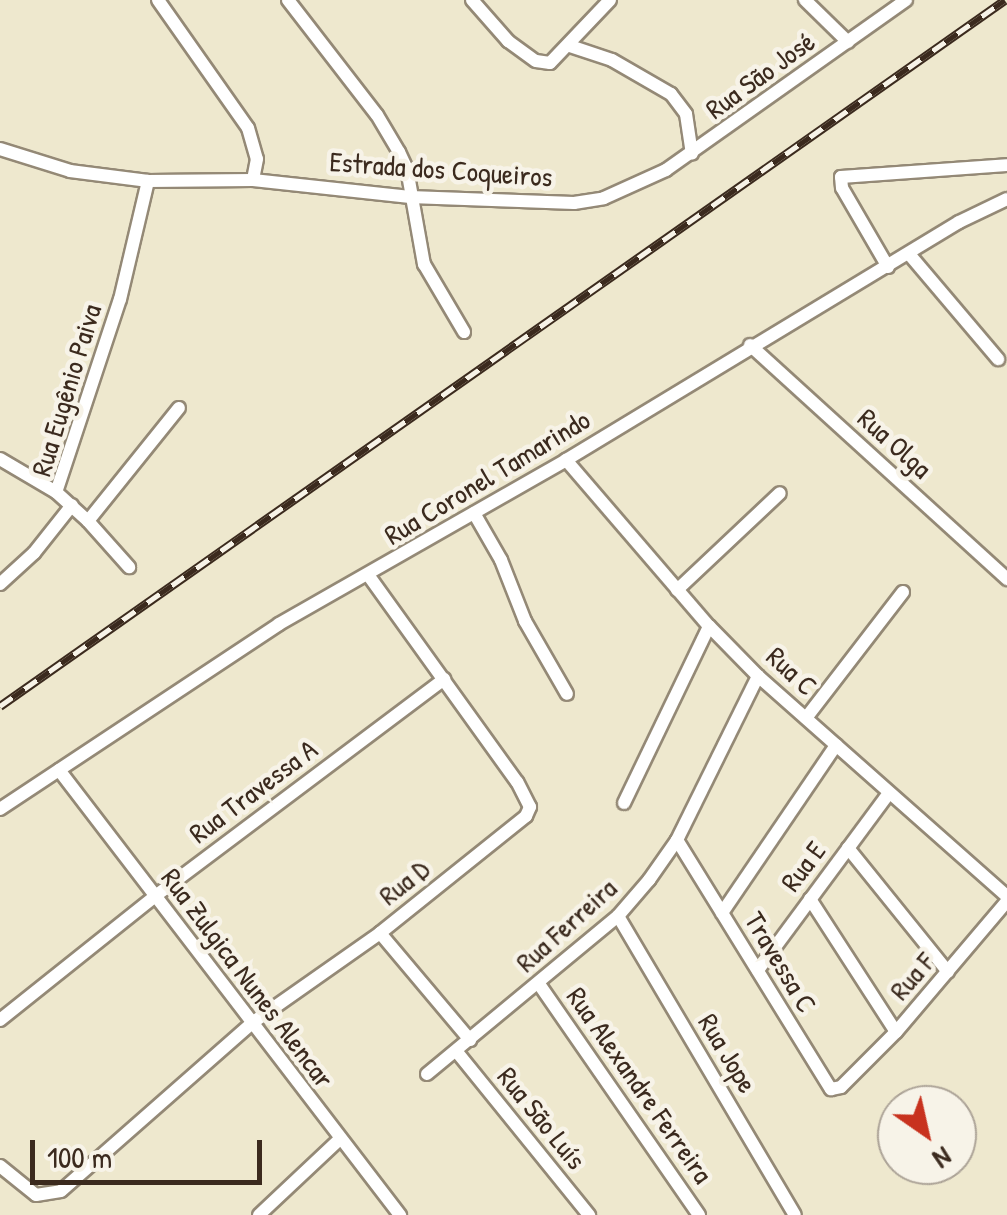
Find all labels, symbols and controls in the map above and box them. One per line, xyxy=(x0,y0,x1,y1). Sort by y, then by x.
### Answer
street label: Rua São José xyxy=(699,24,821,126)
street label: Estrada dos Coqueiros xyxy=(328,144,554,194)
street label: Rua Eugênio Paiva xyxy=(24,300,108,480)
street label: Rua Olga xyxy=(851,401,939,485)
street label: Rua Coronel Tamarindo xyxy=(378,402,596,552)
street label: Rua C xyxy=(760,639,824,703)
street label: Rua Travessa A xyxy=(183,732,323,850)
street label: Rua E xyxy=(773,834,833,898)
street label: Rua D xyxy=(372,852,436,912)
street label: Rua Zulgica Nunes Alencar xyxy=(155,862,341,1094)
street label: Rua Ferreira xyxy=(509,871,623,979)
street label: Travessa C xyxy=(738,906,824,1018)
street label: Rua F xyxy=(882,945,942,1007)
street label: Rua Alexandre Ferreira xyxy=(560,981,720,1189)
street label: Rua Jope xyxy=(691,1007,765,1099)
street label: Rua São Luís xyxy=(491,1060,593,1176)
north arrow xyxy=(877,1085,977,1185)
scale bar xyxy=(35,1120,268,1182)
text: 100 m xyxy=(47,1137,112,1177)
text: N xyxy=(926,1138,959,1178)

